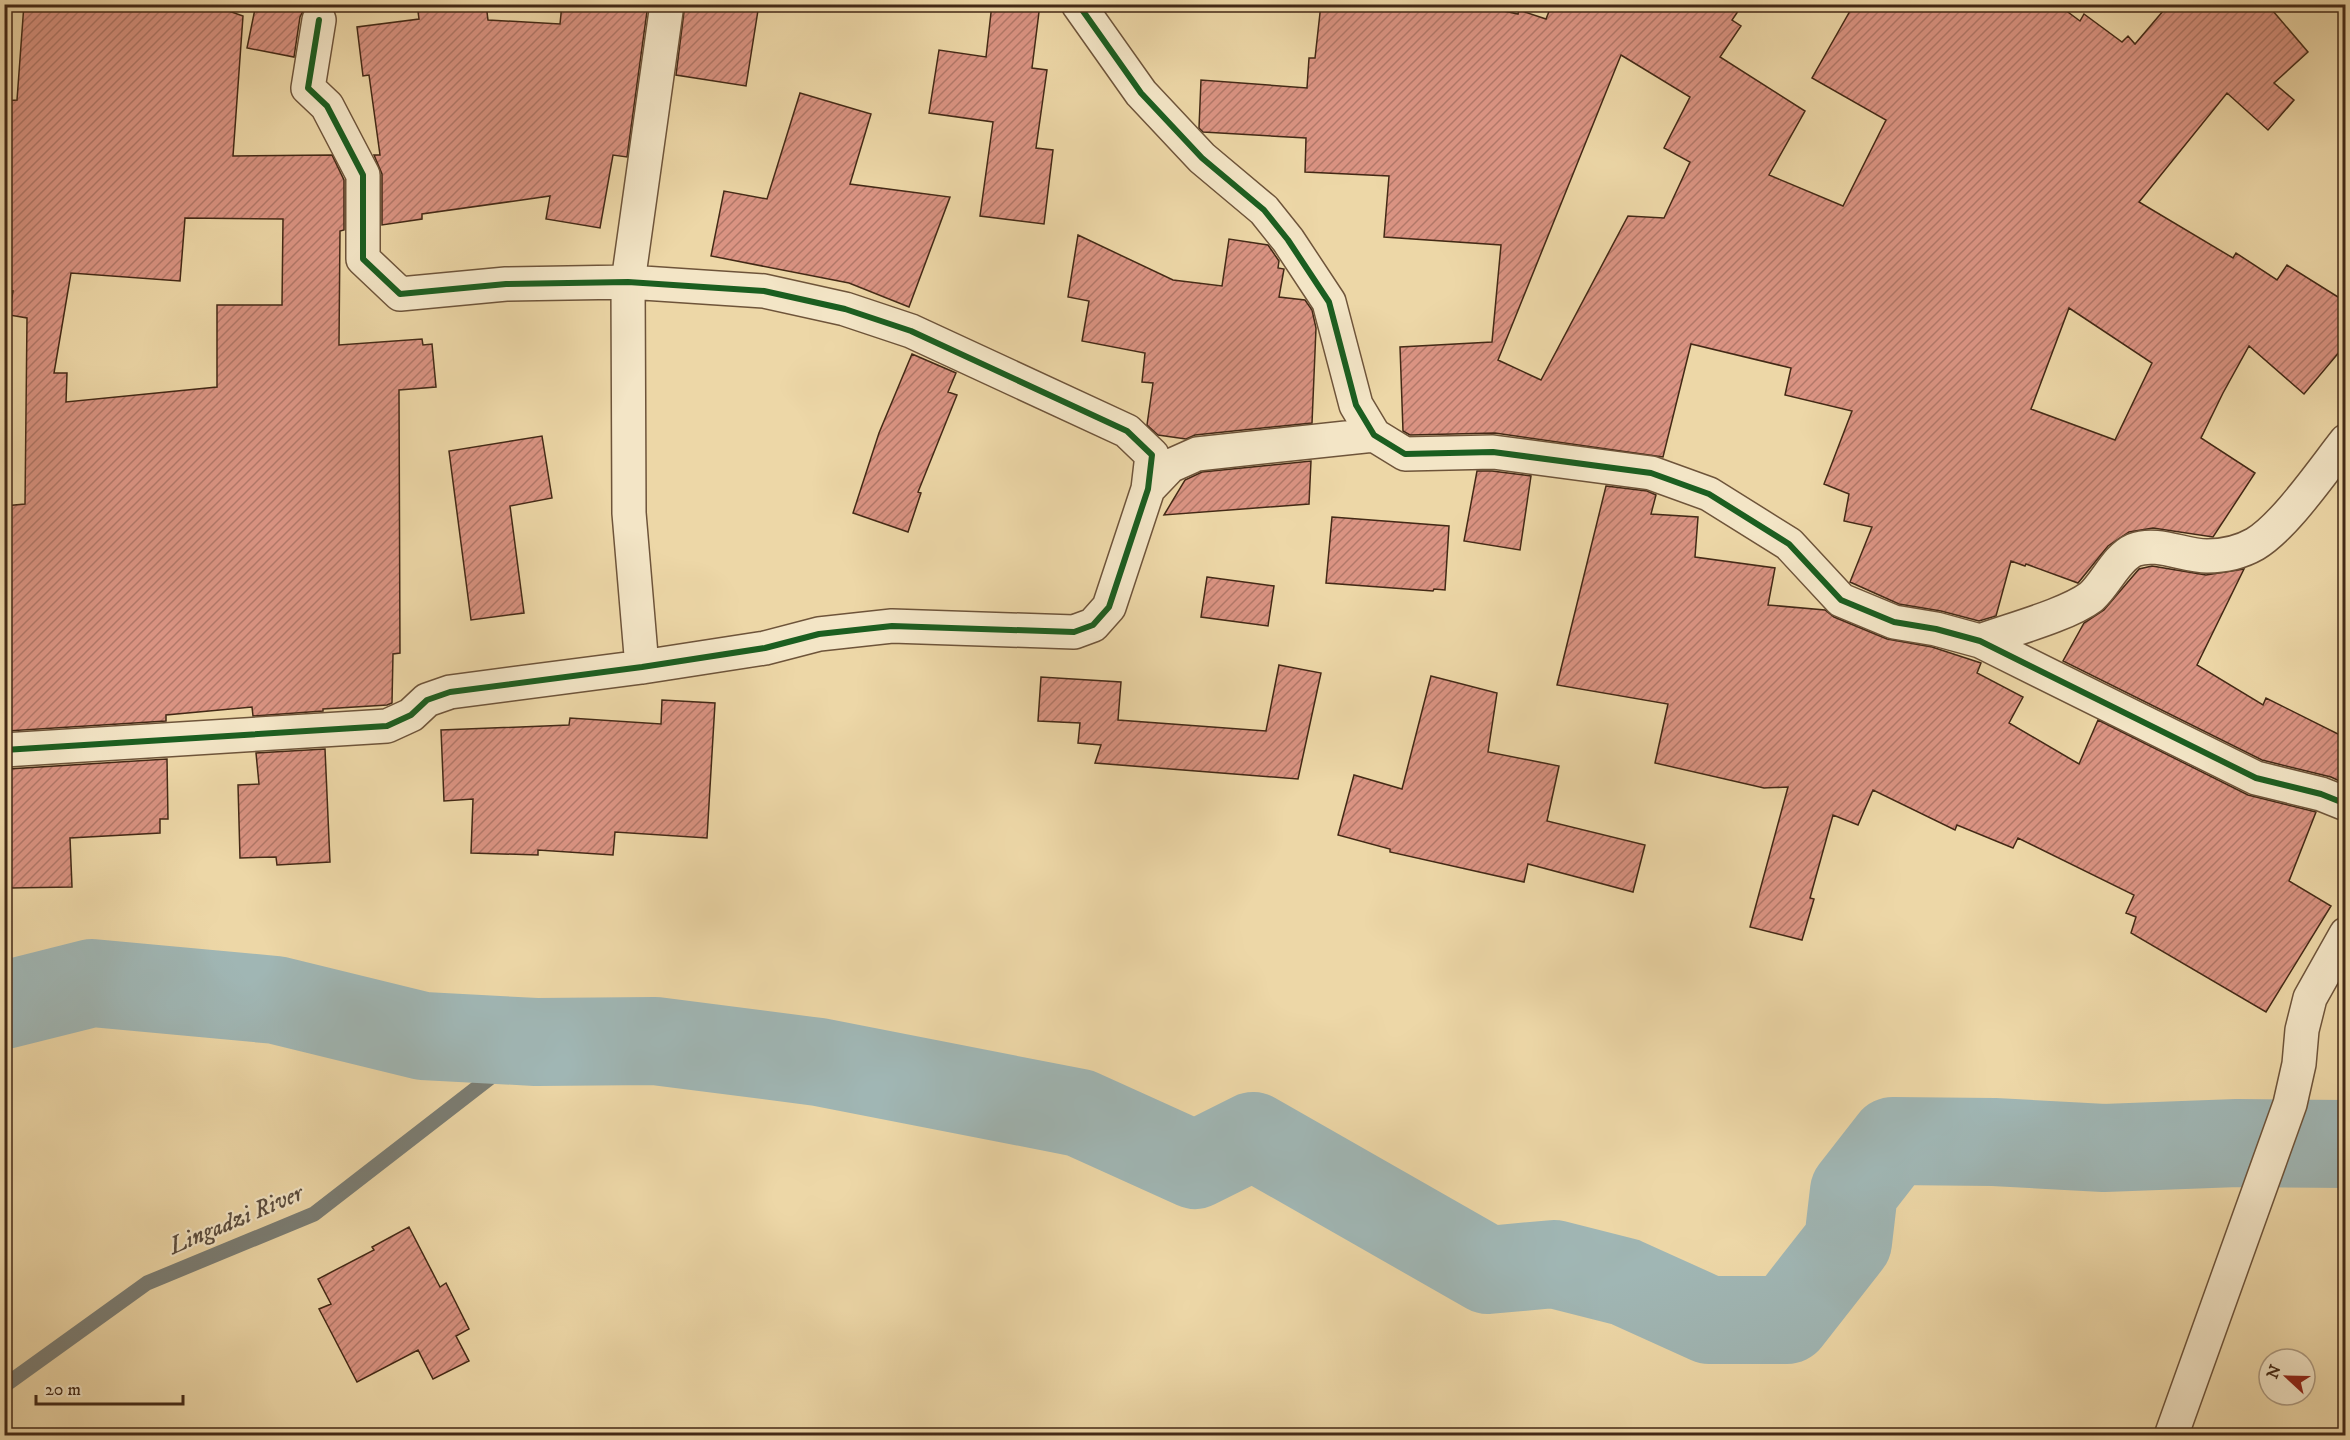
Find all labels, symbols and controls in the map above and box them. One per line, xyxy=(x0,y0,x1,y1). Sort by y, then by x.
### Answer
water label: Lingadzi River xyxy=(163,1177,310,1262)
north arrow xyxy=(2257,1347,2317,1407)
text: N xyxy=(2262,1362,2286,1382)
scale bar xyxy=(36,1368,183,1406)
text: 20 m xyxy=(45,1379,81,1401)

